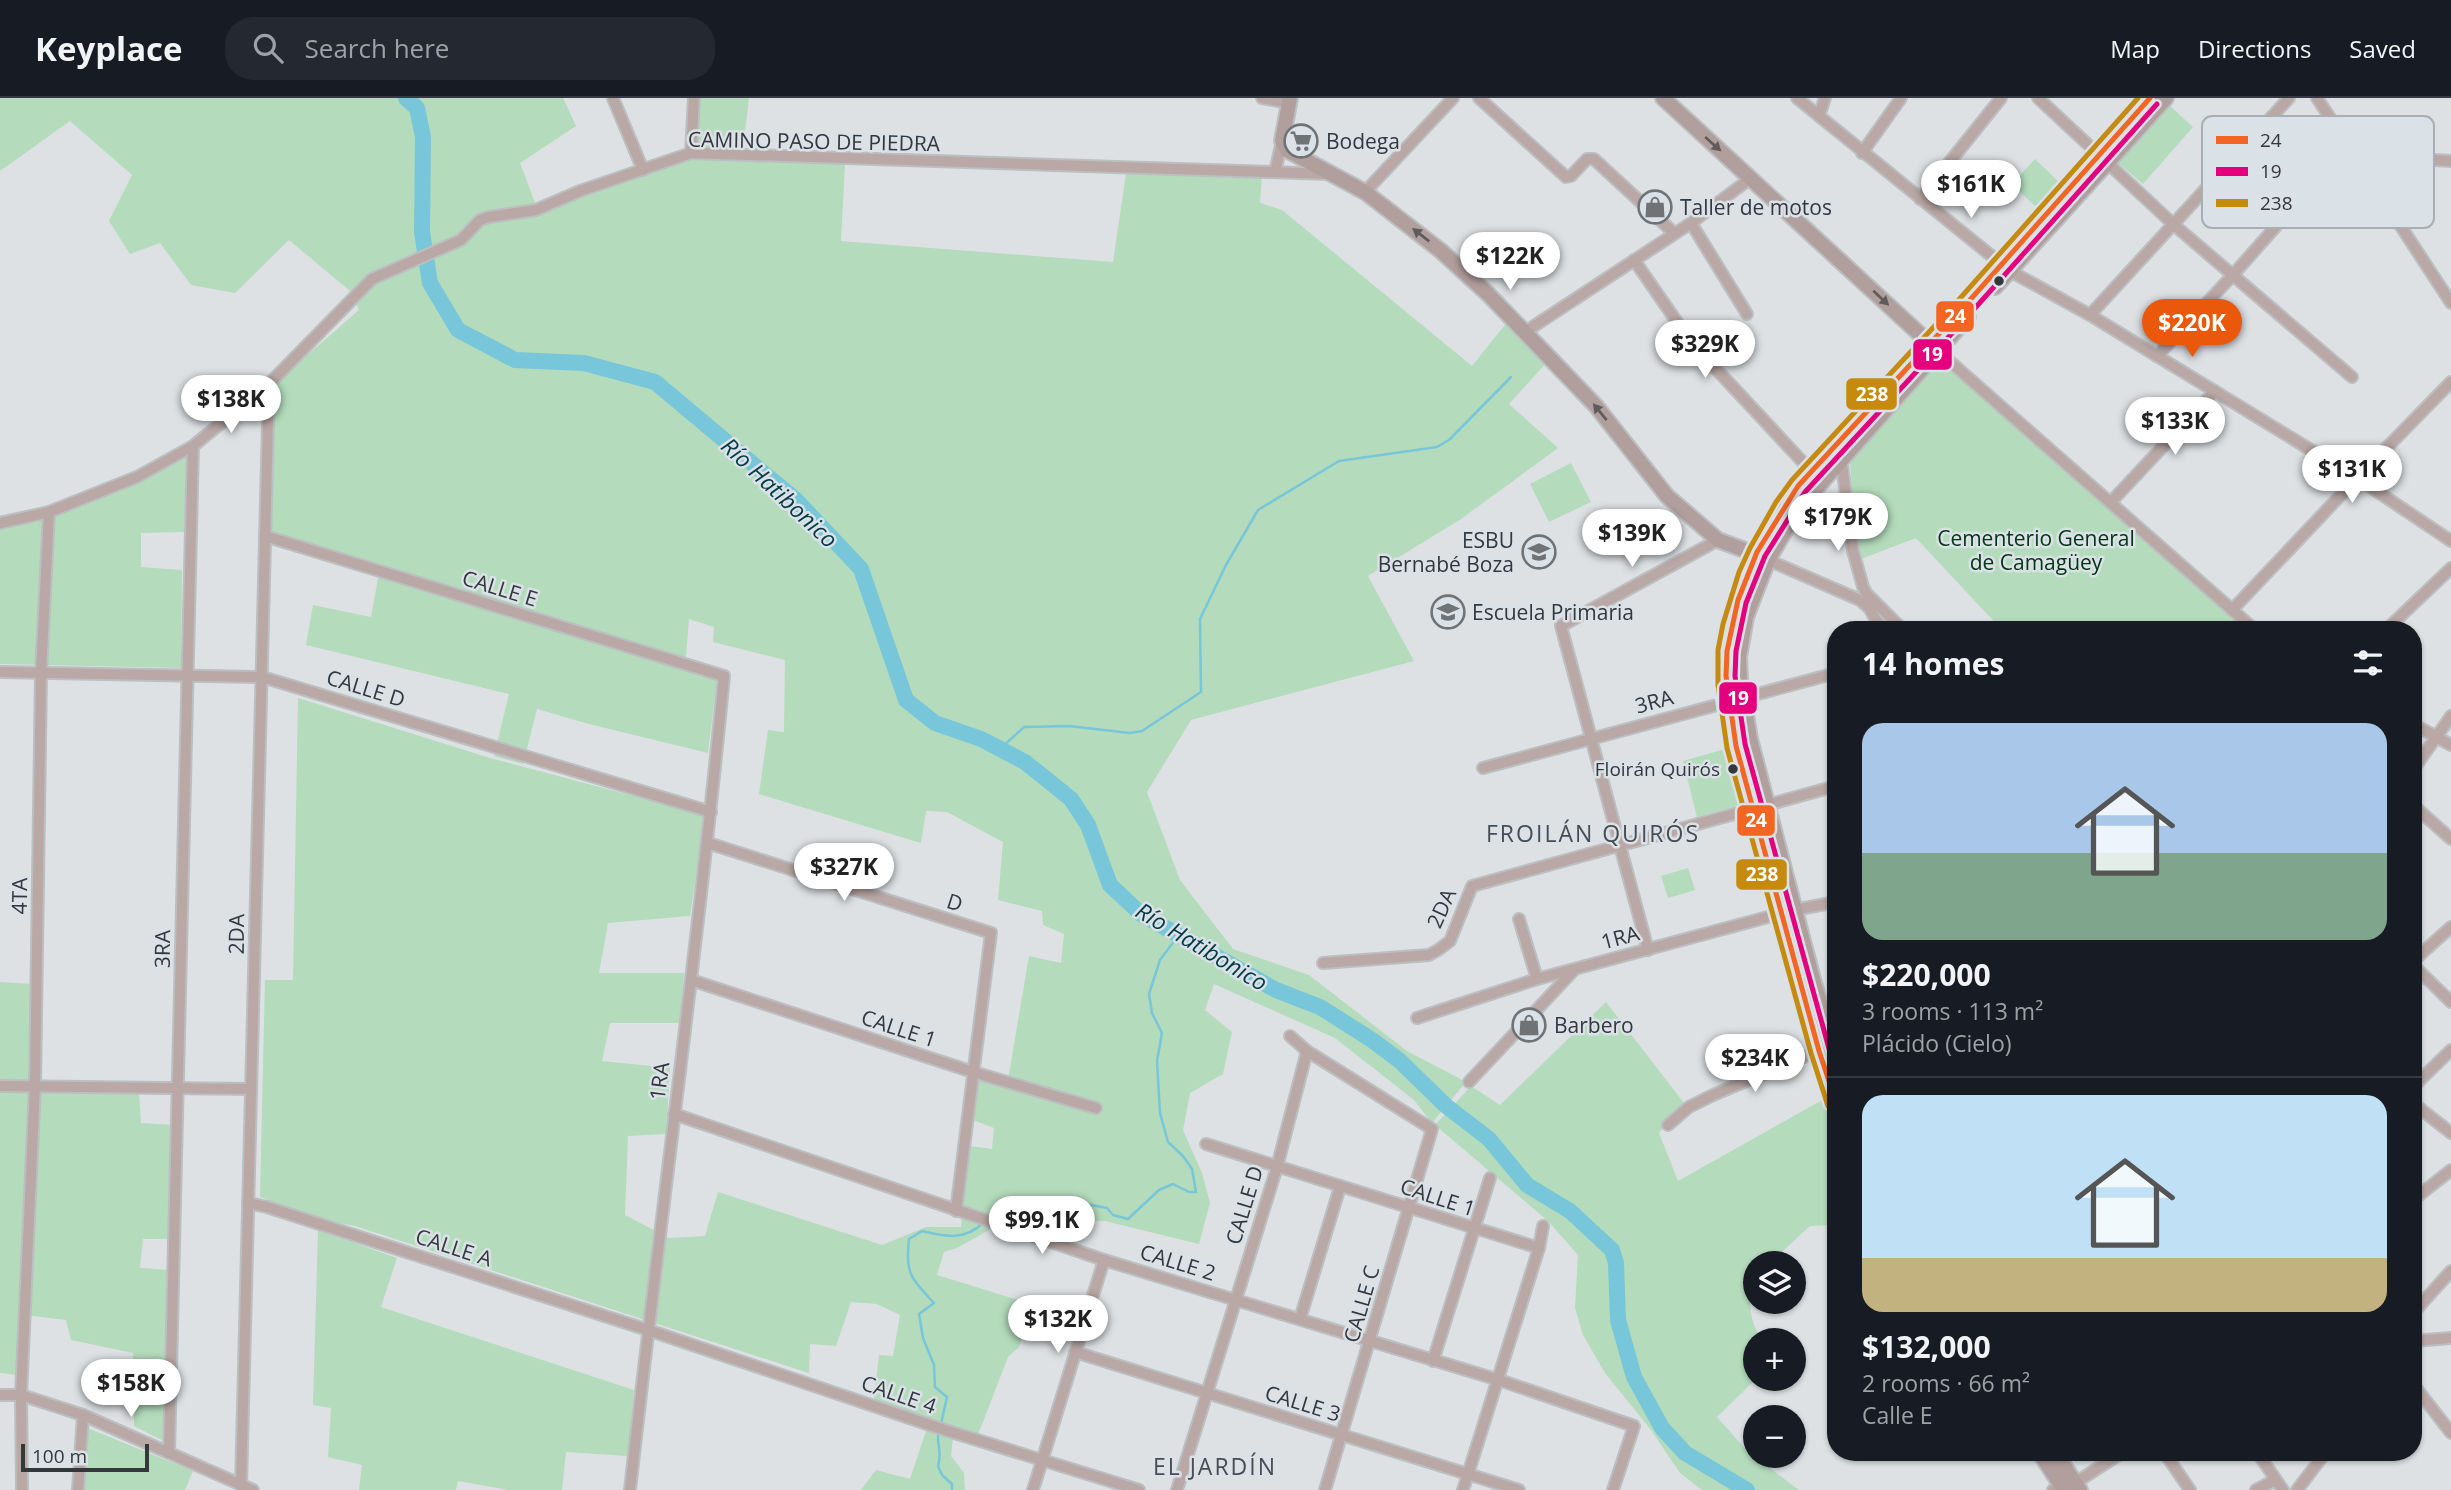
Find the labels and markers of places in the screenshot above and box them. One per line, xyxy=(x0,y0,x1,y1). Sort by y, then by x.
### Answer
supermarket icon: Bodega xyxy=(1282,122,1320,160)
place label: Bodega xyxy=(1326,127,1400,155)
pin: $161K xyxy=(1922,160,2020,220)
shop icon: Taller de motos xyxy=(1636,188,1674,226)
place label: Taller de motos xyxy=(1680,193,1832,221)
pin: $122K xyxy=(1461,232,1559,292)
unlabelled marker xyxy=(1992,274,2006,288)
pin: $220K xyxy=(2143,300,2241,359)
pin: $329K xyxy=(1656,320,1754,380)
pin: $138K xyxy=(182,376,280,435)
pin: $133K xyxy=(2126,398,2224,457)
pin: $131K xyxy=(2303,446,2401,505)
pin: $179K xyxy=(1789,494,1887,553)
pin: $139K xyxy=(1583,510,1681,569)
place label: ESBU Bernabé Boza xyxy=(1378,526,1514,578)
school or university icon: ESBU Bernabé Boza xyxy=(1520,533,1558,571)
school or university icon: Escuela Primaria xyxy=(1429,593,1467,631)
place label: Escuela Primaria xyxy=(1472,598,1634,626)
place label: Floirán Quirós xyxy=(1595,756,1720,782)
marker: Floirán Quirós xyxy=(1726,762,1740,776)
pin: $327K xyxy=(795,844,893,903)
shop icon: Barbero xyxy=(1510,1006,1548,1044)
place label: Barbero xyxy=(1554,1011,1634,1039)
pin: $234K xyxy=(1706,1034,1804,1094)
pin: $99.1K xyxy=(985,1196,1099,1256)
pin: $132K xyxy=(1009,1296,1107,1355)
pin: $158K xyxy=(82,1360,180,1419)

